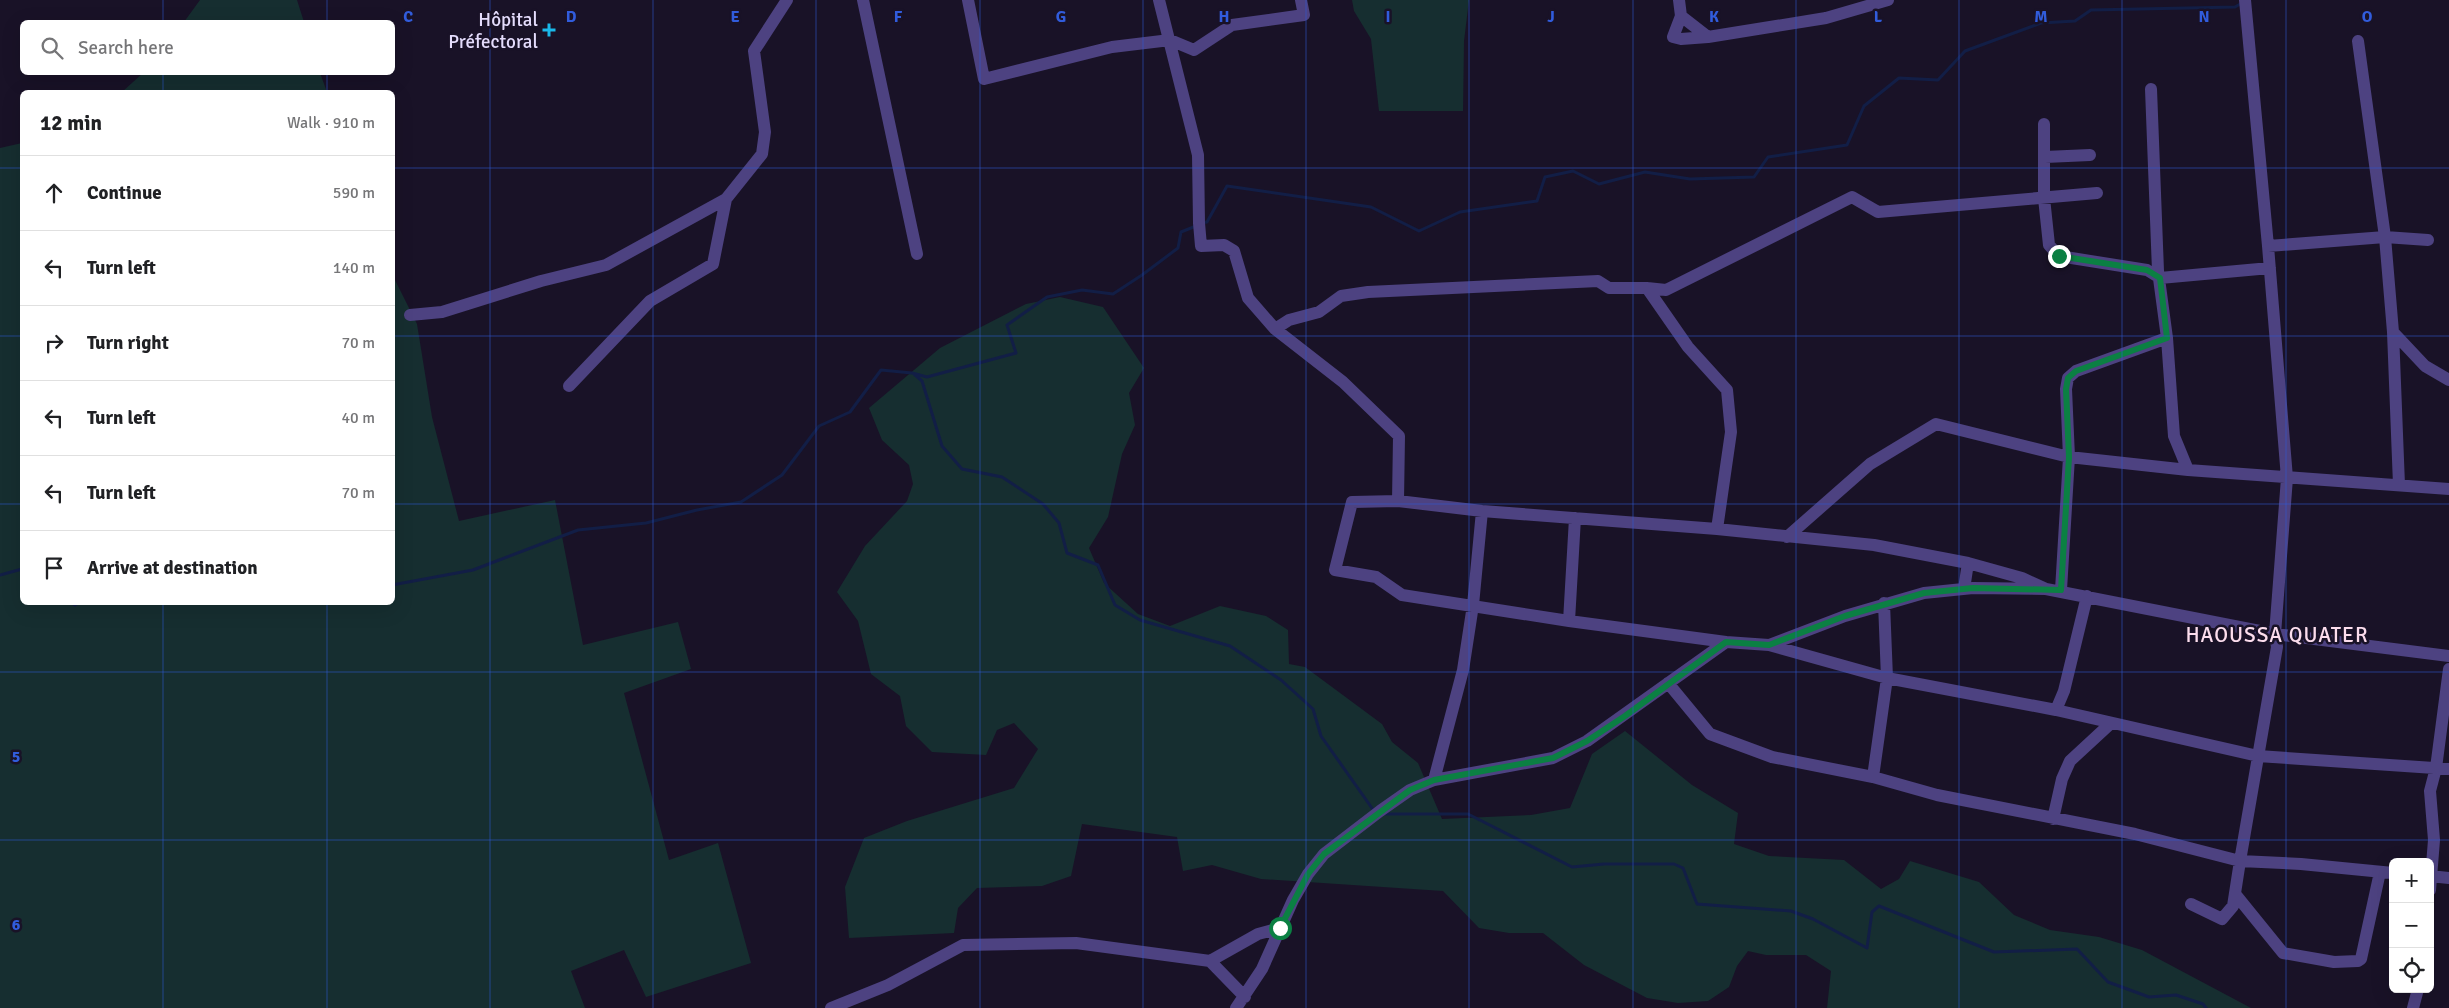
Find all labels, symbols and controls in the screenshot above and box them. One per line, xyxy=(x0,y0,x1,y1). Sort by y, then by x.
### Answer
text: C xyxy=(403,7,413,27)
text: D xyxy=(566,7,577,27)
text: E xyxy=(730,7,740,27)
text: F xyxy=(894,7,903,27)
text: G xyxy=(1056,7,1066,27)
text: H xyxy=(1219,7,1229,27)
text: I xyxy=(1385,7,1391,27)
text: J xyxy=(1547,7,1555,27)
text: K xyxy=(1709,7,1719,27)
text: L xyxy=(1874,7,1883,27)
text: M xyxy=(2034,7,2048,27)
text: N xyxy=(2198,7,2210,27)
text: O xyxy=(2362,7,2373,27)
place label: Hôpital Préfectoral xyxy=(448,8,538,54)
search box xyxy=(20,20,395,75)
marker: Hôpital Préfectoral xyxy=(542,23,556,37)
icon: search xyxy=(38,34,66,62)
text: Search here xyxy=(78,36,174,60)
text: 12 min xyxy=(40,110,102,136)
text: Walk · 910 m xyxy=(287,113,375,133)
icon: ahead xyxy=(40,179,68,207)
text: Continue xyxy=(87,181,162,205)
text: 590 m xyxy=(333,183,375,203)
route end xyxy=(2048,245,2071,268)
icon: left xyxy=(40,254,68,282)
text: Turn left xyxy=(87,256,156,280)
text: 140 m xyxy=(333,258,375,278)
icon: right xyxy=(40,329,68,357)
text: Turn right xyxy=(87,331,169,355)
text: 70 m xyxy=(341,333,375,353)
icon: left xyxy=(40,404,68,432)
text: Turn left xyxy=(87,406,156,430)
text: 40 m xyxy=(341,408,375,428)
icon: left xyxy=(40,479,68,507)
text: Turn left xyxy=(87,481,156,505)
text: 70 m xyxy=(341,483,375,503)
icon: arrive xyxy=(40,554,68,582)
text: Arrive at destination xyxy=(87,556,258,580)
district label: HAOUSSA QUATER xyxy=(2185,622,2369,648)
text: 5 xyxy=(12,747,20,767)
map controls xyxy=(2389,858,2434,993)
button: + xyxy=(2389,858,2434,903)
button: − xyxy=(2389,903,2434,948)
text: 6 xyxy=(12,915,21,935)
route start xyxy=(1269,917,1292,940)
button: locate xyxy=(2389,948,2434,993)

